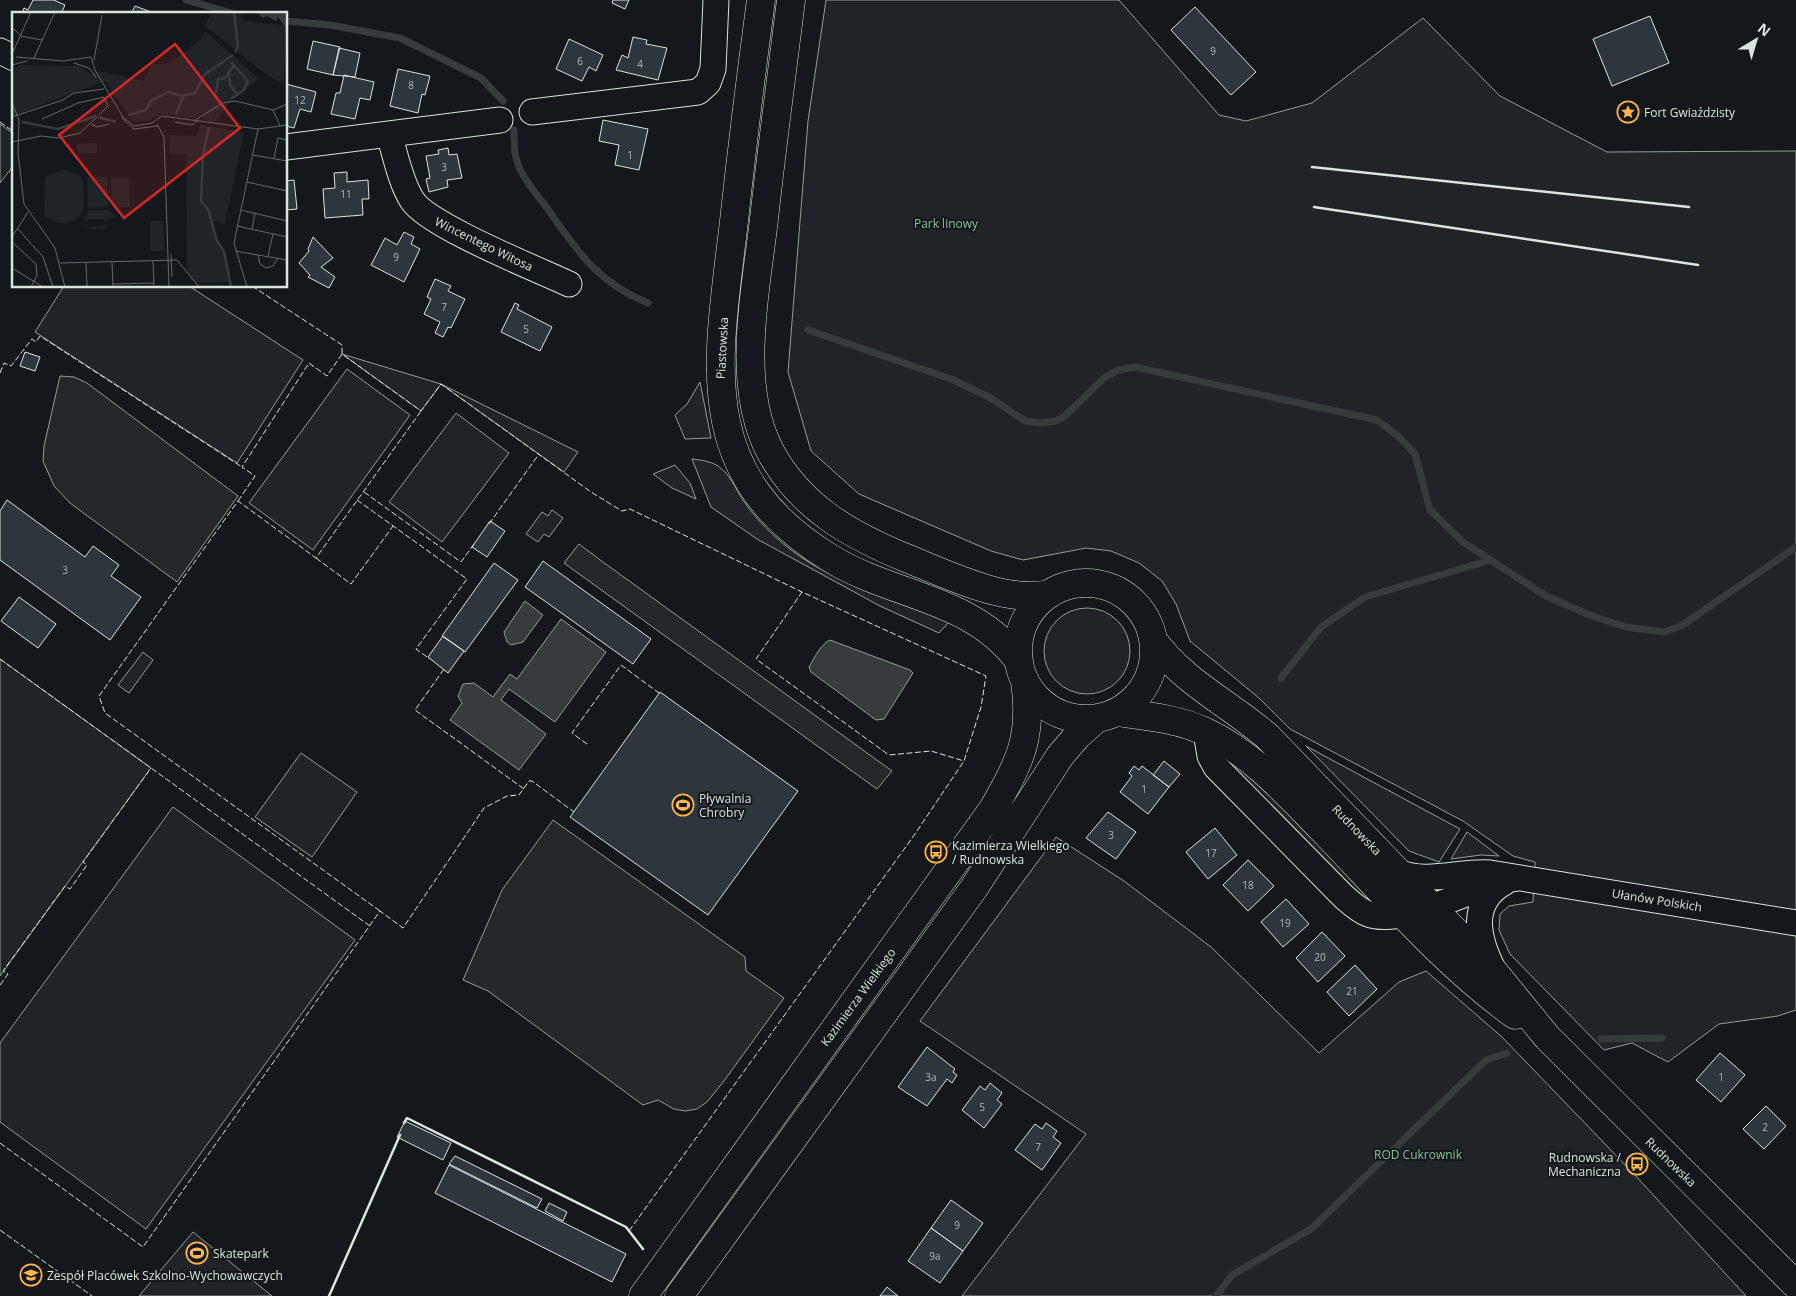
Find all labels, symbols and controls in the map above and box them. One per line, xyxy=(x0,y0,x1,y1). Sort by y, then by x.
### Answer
inset map xyxy=(12,12,288,288)
north arrow xyxy=(1731,15,1781,65)
text: N xyxy=(1754,18,1775,40)
house number: 9 xyxy=(1210,44,1216,58)
house number: 6 xyxy=(577,54,583,68)
house number: 4 xyxy=(637,57,643,71)
house number: 8 xyxy=(408,78,414,92)
house number: 12 xyxy=(294,93,306,107)
place icon: Fort Gwiaździsty xyxy=(1616,100,1640,124)
place label: Fort Gwiaździsty xyxy=(1644,104,1736,121)
house number: 1 xyxy=(627,148,633,162)
house number: 3 xyxy=(441,160,447,174)
house number: 11 xyxy=(340,187,352,201)
street label: Wincentego Witosa xyxy=(432,213,536,275)
park label: Park linowy xyxy=(914,215,979,232)
house number: 9 xyxy=(393,250,399,264)
house number: 7 xyxy=(441,300,447,314)
street label: Piastowska xyxy=(712,317,732,379)
house number: 5 xyxy=(523,322,529,336)
house number: 3 xyxy=(62,563,68,577)
house number: 1 xyxy=(1141,782,1147,796)
place label: Pływalnia Chrobry xyxy=(699,790,751,821)
sports icon: Pływalnia Chrobry xyxy=(671,793,695,817)
street label: Rudnowska xyxy=(1328,801,1386,859)
house number: 3 xyxy=(1108,828,1114,842)
place label: Kazimierza Wielkiego / Rudnowska xyxy=(952,837,1070,868)
bus stop icon: Kazimierza Wielkiego / Rudnowska xyxy=(924,840,948,864)
house number: 17 xyxy=(1205,846,1217,860)
house number: 18 xyxy=(1242,878,1254,892)
street label: Ułanów Polskich xyxy=(1611,884,1703,916)
house number: 19 xyxy=(1279,916,1291,930)
street label: Kazimierza Wielkiego xyxy=(817,944,899,1050)
house number: 20 xyxy=(1314,950,1326,964)
house number: 21 xyxy=(1346,984,1358,998)
house number: 3a xyxy=(925,1070,937,1084)
house number: 1 xyxy=(1718,1070,1724,1084)
house number: 5 xyxy=(979,1100,985,1114)
house number: 2 xyxy=(1762,1120,1768,1134)
street label: Rudnowska xyxy=(1642,1133,1700,1191)
house number: 7 xyxy=(1035,1140,1041,1154)
park label: ROD Cukrownik xyxy=(1374,1146,1463,1163)
place label: Rudnowska / Mechaniczna xyxy=(1548,1149,1622,1180)
bus stop icon: Rudnowska / Mechaniczna xyxy=(1625,1152,1649,1176)
house number: 9 xyxy=(954,1218,960,1232)
sports icon: Skatepark xyxy=(185,1241,209,1265)
place label: Skatepark xyxy=(213,1245,269,1262)
house number: 9a xyxy=(929,1249,941,1263)
school or university icon: Zespół Placówek Szkolno-Wychowawczych xyxy=(19,1263,43,1287)
place label: Zespół Placówek Szkolno-Wychowawczych xyxy=(47,1267,283,1284)

